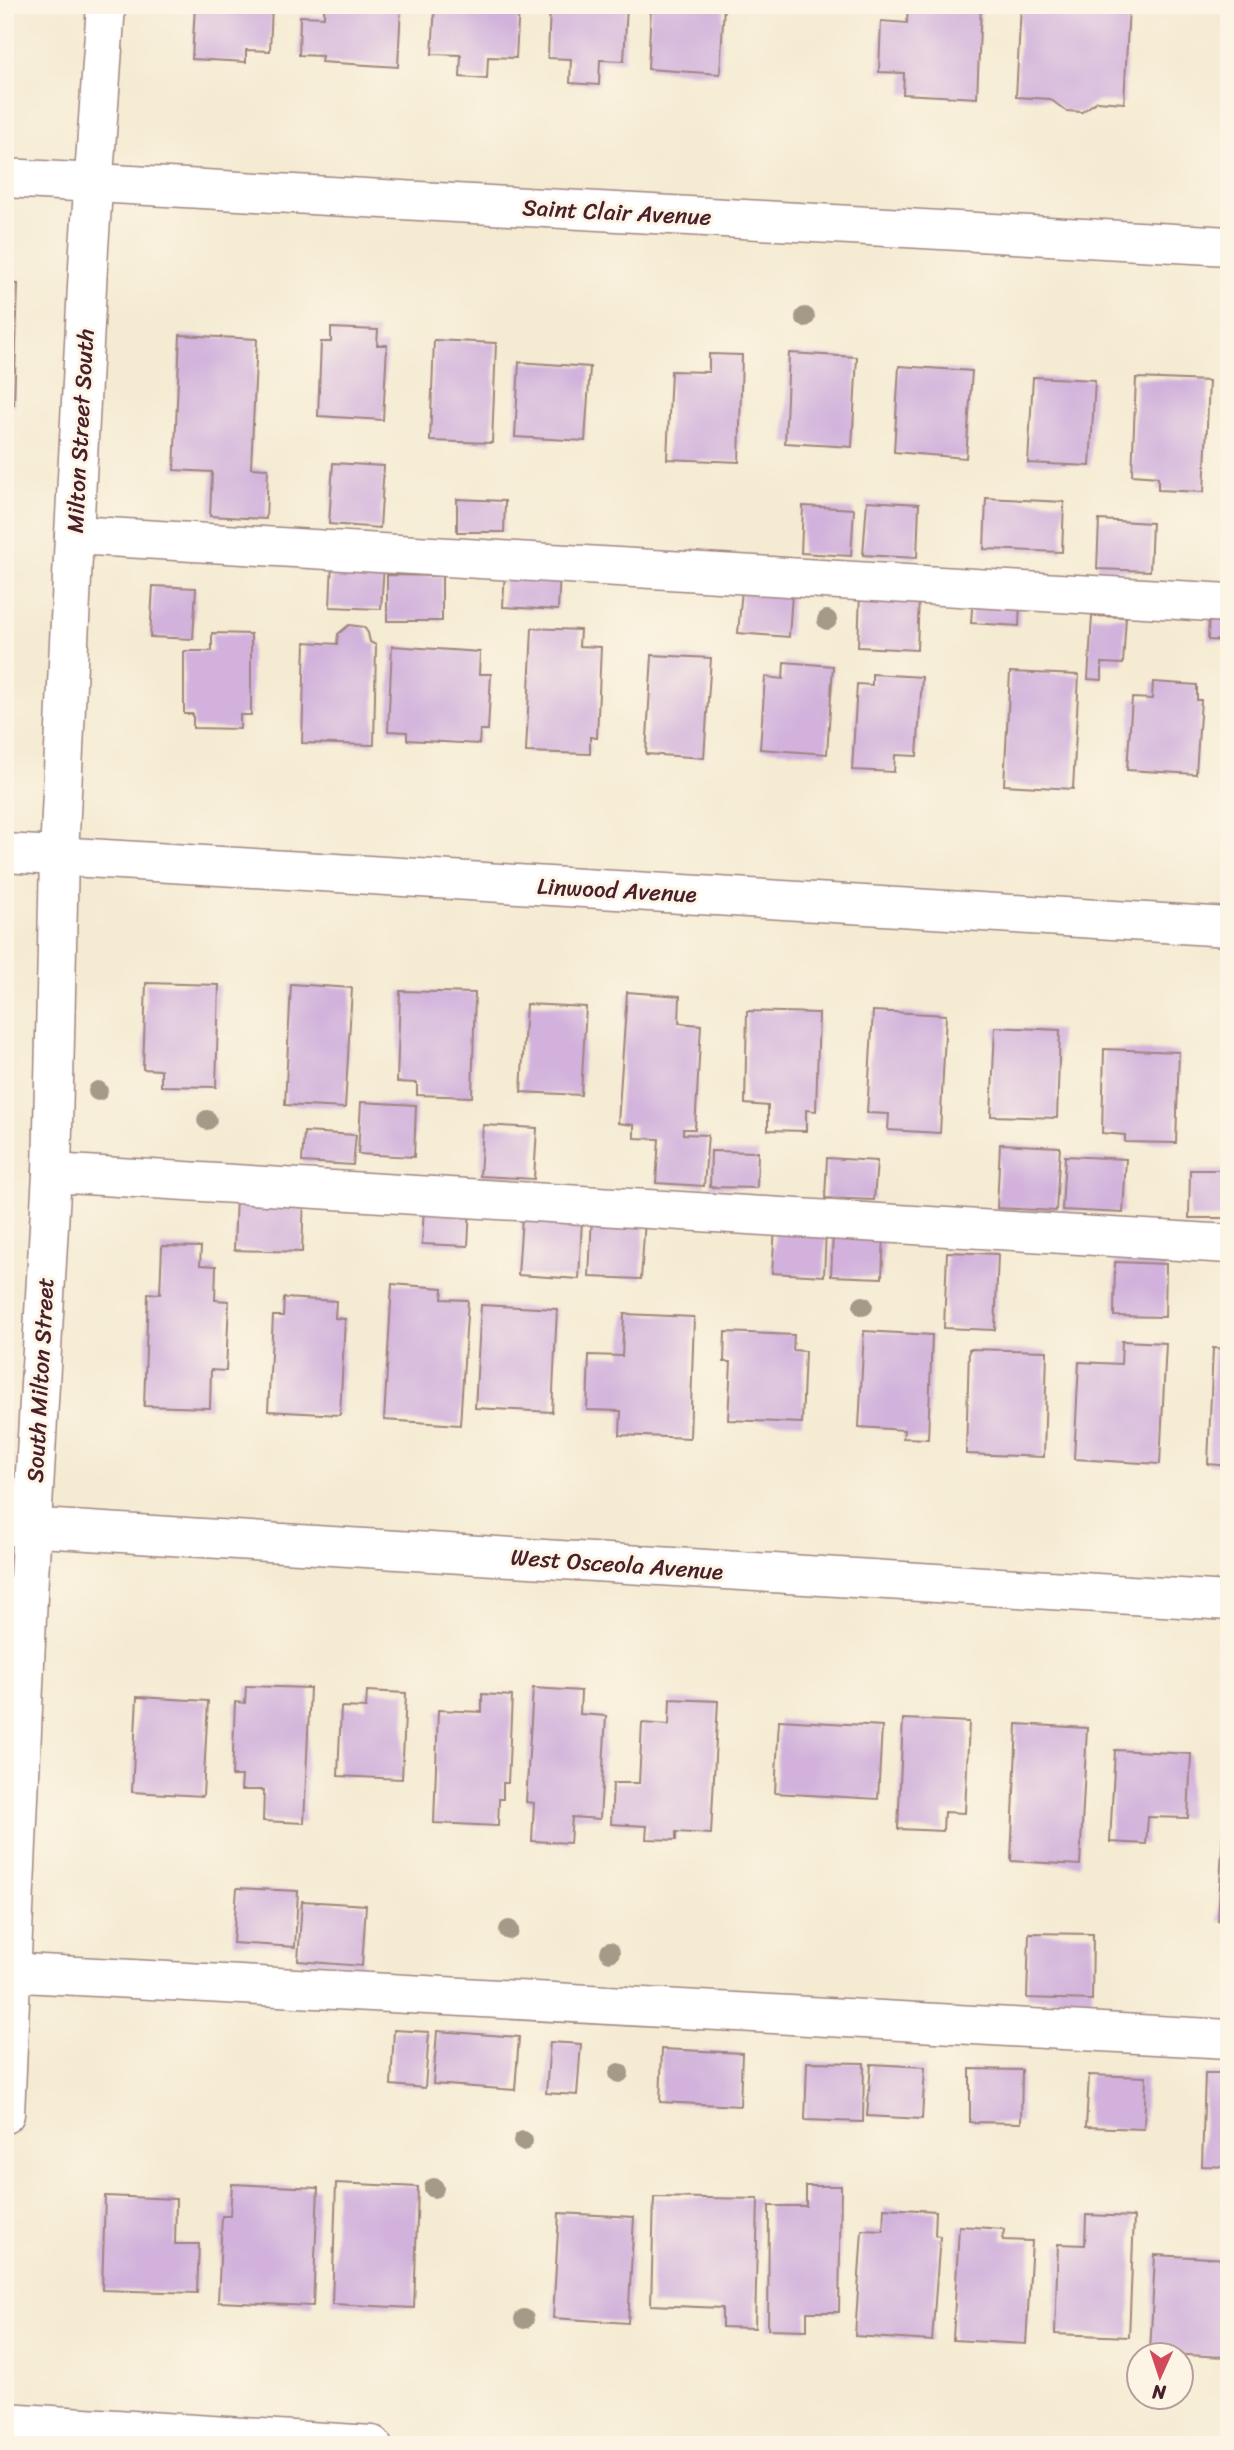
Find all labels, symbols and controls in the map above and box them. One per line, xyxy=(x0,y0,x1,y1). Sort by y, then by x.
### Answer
street label: Saint Clair Avenue xyxy=(521,187,713,238)
street label: Milton Street South xyxy=(55,328,106,534)
street label: Linwood Avenue xyxy=(536,866,698,915)
street label: South Milton Street xyxy=(15,1276,66,1484)
street label: West Osceola Avenue xyxy=(509,1537,725,1592)
north arrow xyxy=(1126,2342,1196,2412)
text: N xyxy=(1151,2376,1168,2409)

